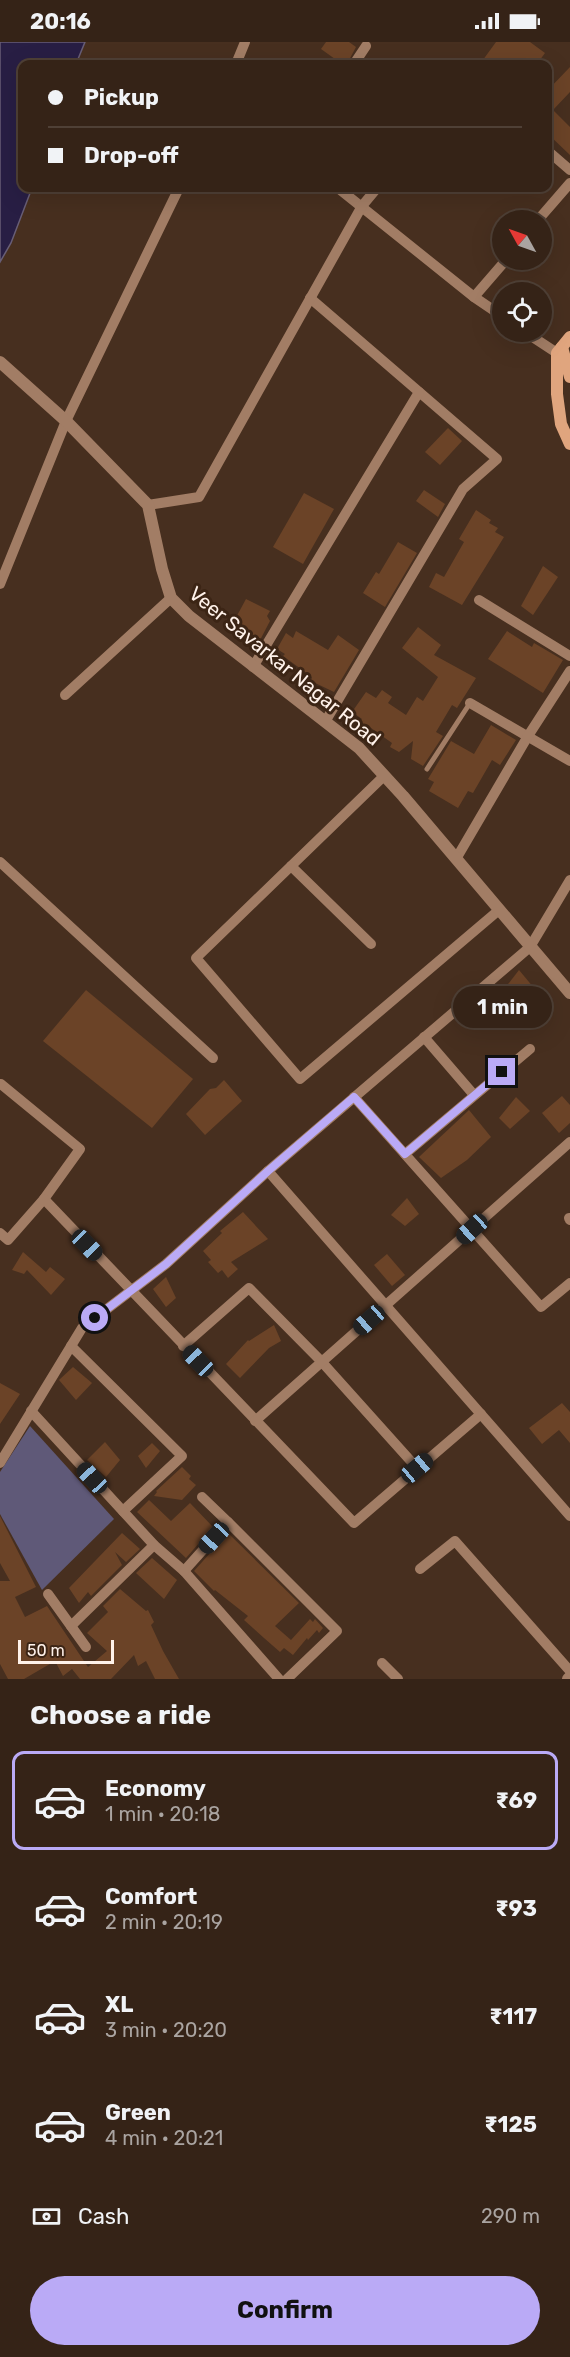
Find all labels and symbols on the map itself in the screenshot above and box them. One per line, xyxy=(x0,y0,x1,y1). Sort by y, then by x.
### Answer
north arrow xyxy=(492,210,552,270)
street label: Veer Savarkar Nagar Road xyxy=(184,581,386,751)
callout: 1 min xyxy=(452,985,552,1027)
route end xyxy=(488,1058,515,1085)
car xyxy=(453,1210,491,1248)
car xyxy=(68,1226,106,1264)
car xyxy=(350,1301,388,1339)
route start xyxy=(81,1304,108,1331)
car xyxy=(179,1342,217,1380)
car xyxy=(397,1450,437,1486)
car xyxy=(73,1459,111,1497)
car xyxy=(195,1519,233,1557)
scale bar xyxy=(18,1637,114,1664)

